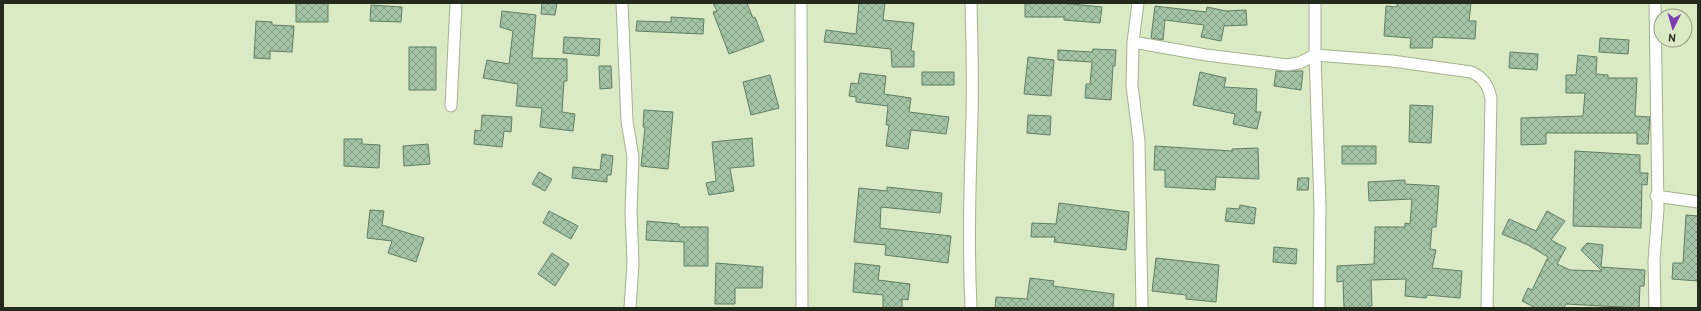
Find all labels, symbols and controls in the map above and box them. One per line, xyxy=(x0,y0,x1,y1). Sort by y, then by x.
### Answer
north arrow xyxy=(1653,8,1693,48)
text: N xyxy=(1668,31,1677,45)

